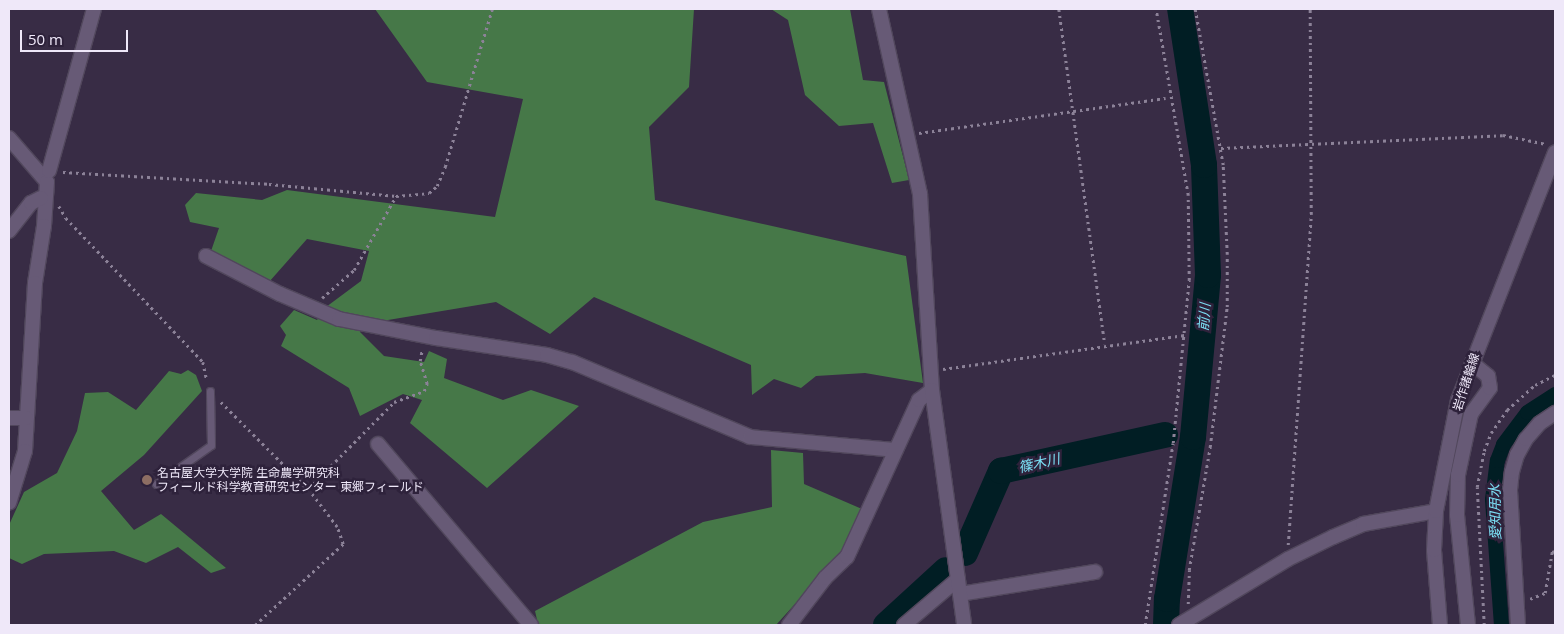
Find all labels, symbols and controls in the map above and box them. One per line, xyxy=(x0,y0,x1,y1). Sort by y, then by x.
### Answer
scale bar xyxy=(22,20,130,52)
text: 50 m xyxy=(28,29,63,49)
water label: 前川 xyxy=(1194,302,1214,332)
street label: 岩作諸輪線 xyxy=(1450,351,1482,413)
water label: 篠木川 xyxy=(1017,450,1061,476)
place label: 名古屋大学大学院 生命農学研究科 フィールド科学教育研究センター 東郷フィールド xyxy=(157,466,424,494)
marker: 名古屋大学大学院 生命農学研究科 フィールド科学教育研究センター 東郷フィールド xyxy=(141,474,153,486)
water label: 愛知用水 xyxy=(1486,484,1504,540)

